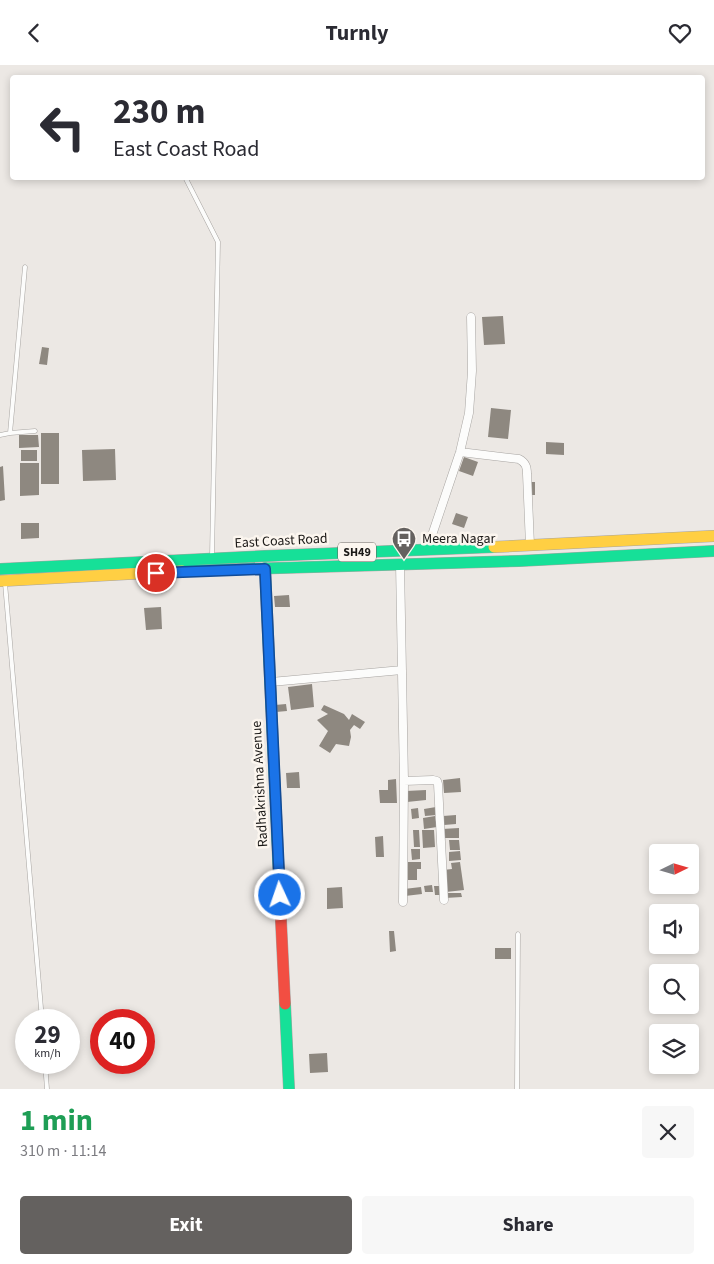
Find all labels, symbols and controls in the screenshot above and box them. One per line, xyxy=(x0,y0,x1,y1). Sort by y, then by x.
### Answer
text: Turnly xyxy=(326,17,388,49)
icon: back xyxy=(20,19,48,47)
icon: heart xyxy=(666,19,694,47)
text: 230 m xyxy=(113,87,205,137)
icon: left xyxy=(30,95,95,160)
text: East Coast Road xyxy=(113,133,259,165)
bus stop icon: Meera Nagar xyxy=(391,526,417,560)
street label: East Coast Road xyxy=(234,529,328,553)
place label: Meera Nagar xyxy=(422,529,495,549)
road number: SH49 xyxy=(338,543,376,562)
pin xyxy=(135,552,177,594)
icon: arrive xyxy=(142,559,170,587)
street label: Radhakrishna Avenue xyxy=(247,720,273,848)
north arrow xyxy=(649,844,699,894)
map controls xyxy=(649,844,699,1074)
position arrow xyxy=(253,868,305,920)
button: sound xyxy=(649,904,699,954)
button: search xyxy=(649,964,699,1014)
speed limit sign: 40 xyxy=(90,1009,155,1074)
text: 29 xyxy=(34,1017,61,1053)
button: layers xyxy=(649,1024,699,1074)
text: km/h xyxy=(34,1045,61,1062)
text: 1 min xyxy=(20,1099,93,1142)
button: close xyxy=(642,1106,694,1158)
text: 310 m · 11:14 xyxy=(20,1140,107,1162)
button: Exit xyxy=(20,1196,352,1254)
button: Share xyxy=(362,1196,694,1254)

